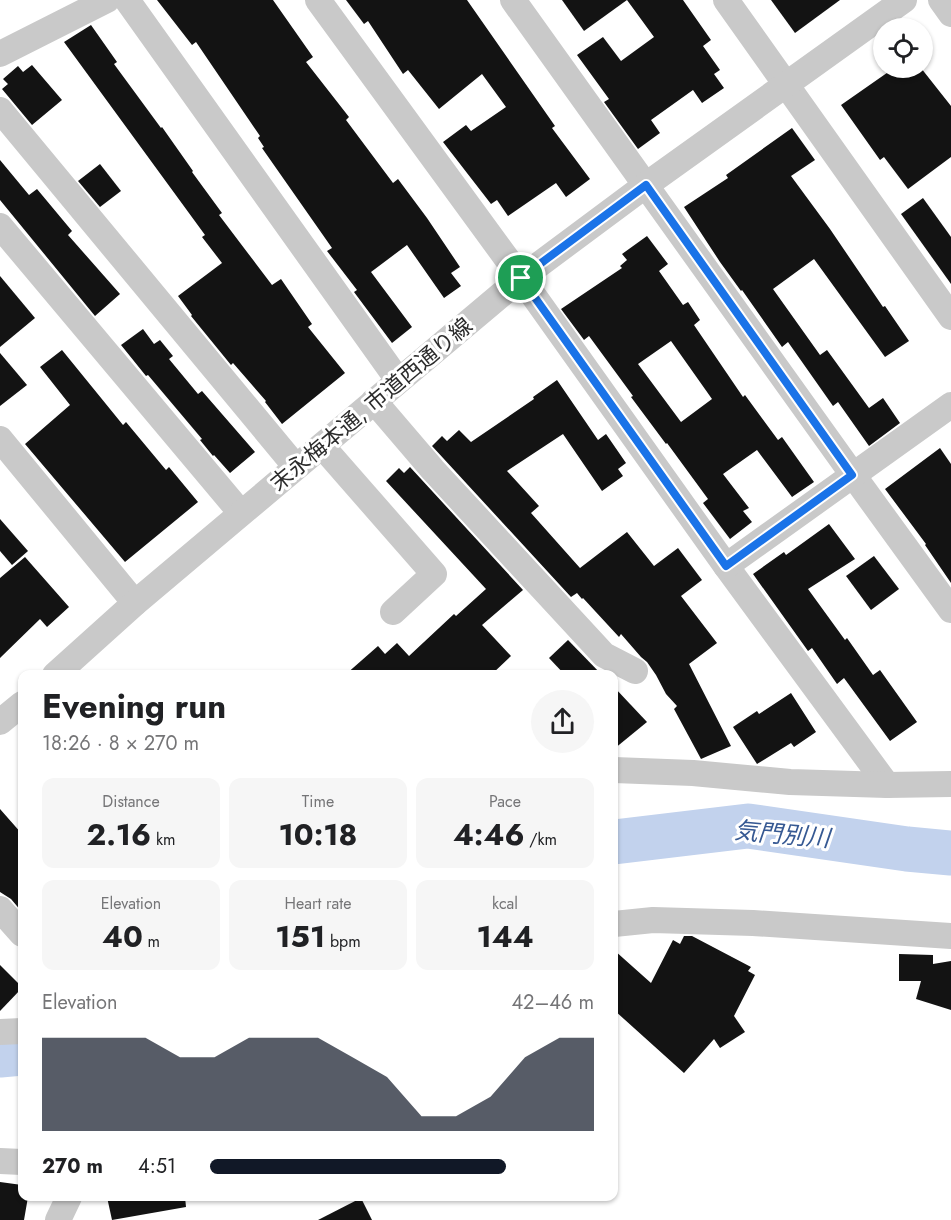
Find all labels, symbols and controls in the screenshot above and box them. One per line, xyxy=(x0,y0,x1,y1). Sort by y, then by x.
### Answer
map controls xyxy=(873,18,933,78)
button: locate xyxy=(873,18,933,78)
pin xyxy=(495,252,546,303)
icon: arrive xyxy=(504,261,537,294)
street label: 末永梅本通, 市道西通り線 xyxy=(263,310,479,498)
text: Evening run xyxy=(42,683,226,730)
button: share xyxy=(531,690,594,753)
text: 18:26 · 8 × 270 m xyxy=(42,729,199,758)
text: Distance xyxy=(102,790,160,813)
text: Time xyxy=(302,790,334,813)
text: Pace xyxy=(489,790,521,813)
water label: 気門別川 xyxy=(733,812,834,856)
text: 2.16 xyxy=(86,813,151,856)
text: 10:18 xyxy=(279,813,357,856)
text: 4:46 xyxy=(453,813,525,856)
text: km xyxy=(151,828,176,851)
text: /km xyxy=(525,828,557,851)
text: Elevation xyxy=(101,892,161,915)
text: Heart rate xyxy=(285,892,351,915)
text: kcal xyxy=(492,892,518,915)
text: 40 xyxy=(102,915,143,958)
text: 151 xyxy=(275,915,325,958)
text: 144 xyxy=(476,915,534,958)
text: m xyxy=(143,930,160,953)
text: bpm xyxy=(325,930,361,953)
text: Elevation xyxy=(42,988,117,1017)
text: 42–46 m xyxy=(511,988,594,1017)
text: 270 m xyxy=(42,1152,103,1181)
text: 4:51 xyxy=(138,1152,176,1181)

